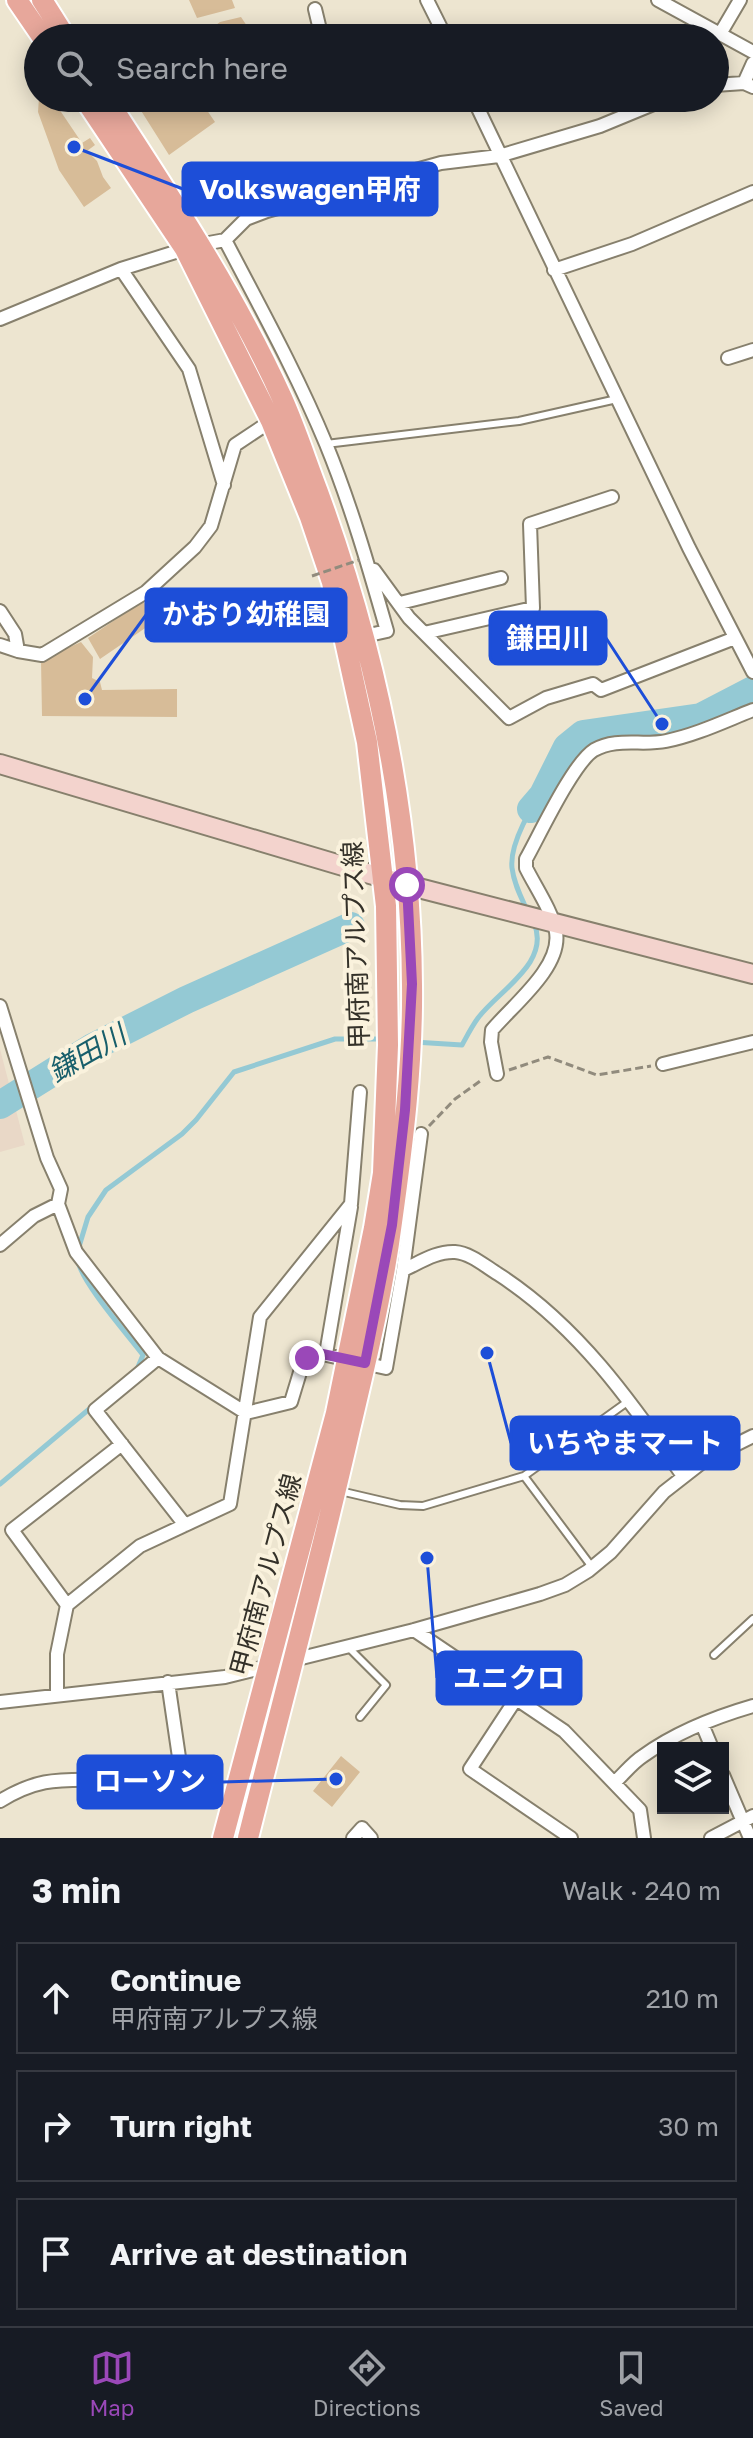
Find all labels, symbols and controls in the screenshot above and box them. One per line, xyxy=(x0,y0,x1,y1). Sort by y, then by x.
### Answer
search box xyxy=(24,24,729,112)
icon: search xyxy=(52,46,96,90)
text: Search here xyxy=(116,50,288,86)
callout: Volkswagen甲府 xyxy=(183,163,437,215)
text: Volkswagen甲府 xyxy=(199,172,421,205)
callout: かおり幼稚園 xyxy=(146,589,346,641)
text: かおり幼稚園 xyxy=(162,597,330,630)
callout: 鎌田川 xyxy=(490,612,606,664)
text: 鎌田川 xyxy=(506,621,590,654)
street label: 甲府南アルプス線 xyxy=(336,841,375,1049)
route start xyxy=(389,867,425,903)
water label: 鎌田川 xyxy=(42,1016,134,1088)
route end xyxy=(289,1340,325,1376)
callout: いちやまマート xyxy=(511,1417,739,1469)
text: いちやまマート xyxy=(527,1426,723,1459)
street label: 甲府南アルプス線 xyxy=(224,1471,307,1679)
callout: ユニクロ xyxy=(437,1652,581,1704)
text: ユニクロ xyxy=(453,1661,565,1694)
map controls xyxy=(657,1742,729,1814)
button: layers xyxy=(657,1742,729,1814)
callout: ローソン xyxy=(78,1756,222,1808)
text: ローソン xyxy=(94,1764,206,1797)
text: 3 min xyxy=(32,1870,121,1910)
text: Walk · 240 m xyxy=(562,1875,721,1906)
text: Continue xyxy=(110,1962,241,1998)
icon: ahead xyxy=(34,1976,78,2020)
text: 210 m xyxy=(646,1983,719,2014)
text: 甲府南アルプス線 xyxy=(110,2003,318,2034)
icon: right xyxy=(34,2104,78,2148)
text: Turn right xyxy=(110,2108,252,2144)
text: 30 m xyxy=(658,2111,719,2142)
icon: arrive xyxy=(34,2232,78,2276)
text: Arrive at destination xyxy=(110,2236,407,2272)
tab: Map xyxy=(89,2346,134,2421)
tab: Directions xyxy=(313,2346,421,2421)
tab: Saved xyxy=(599,2346,664,2421)

